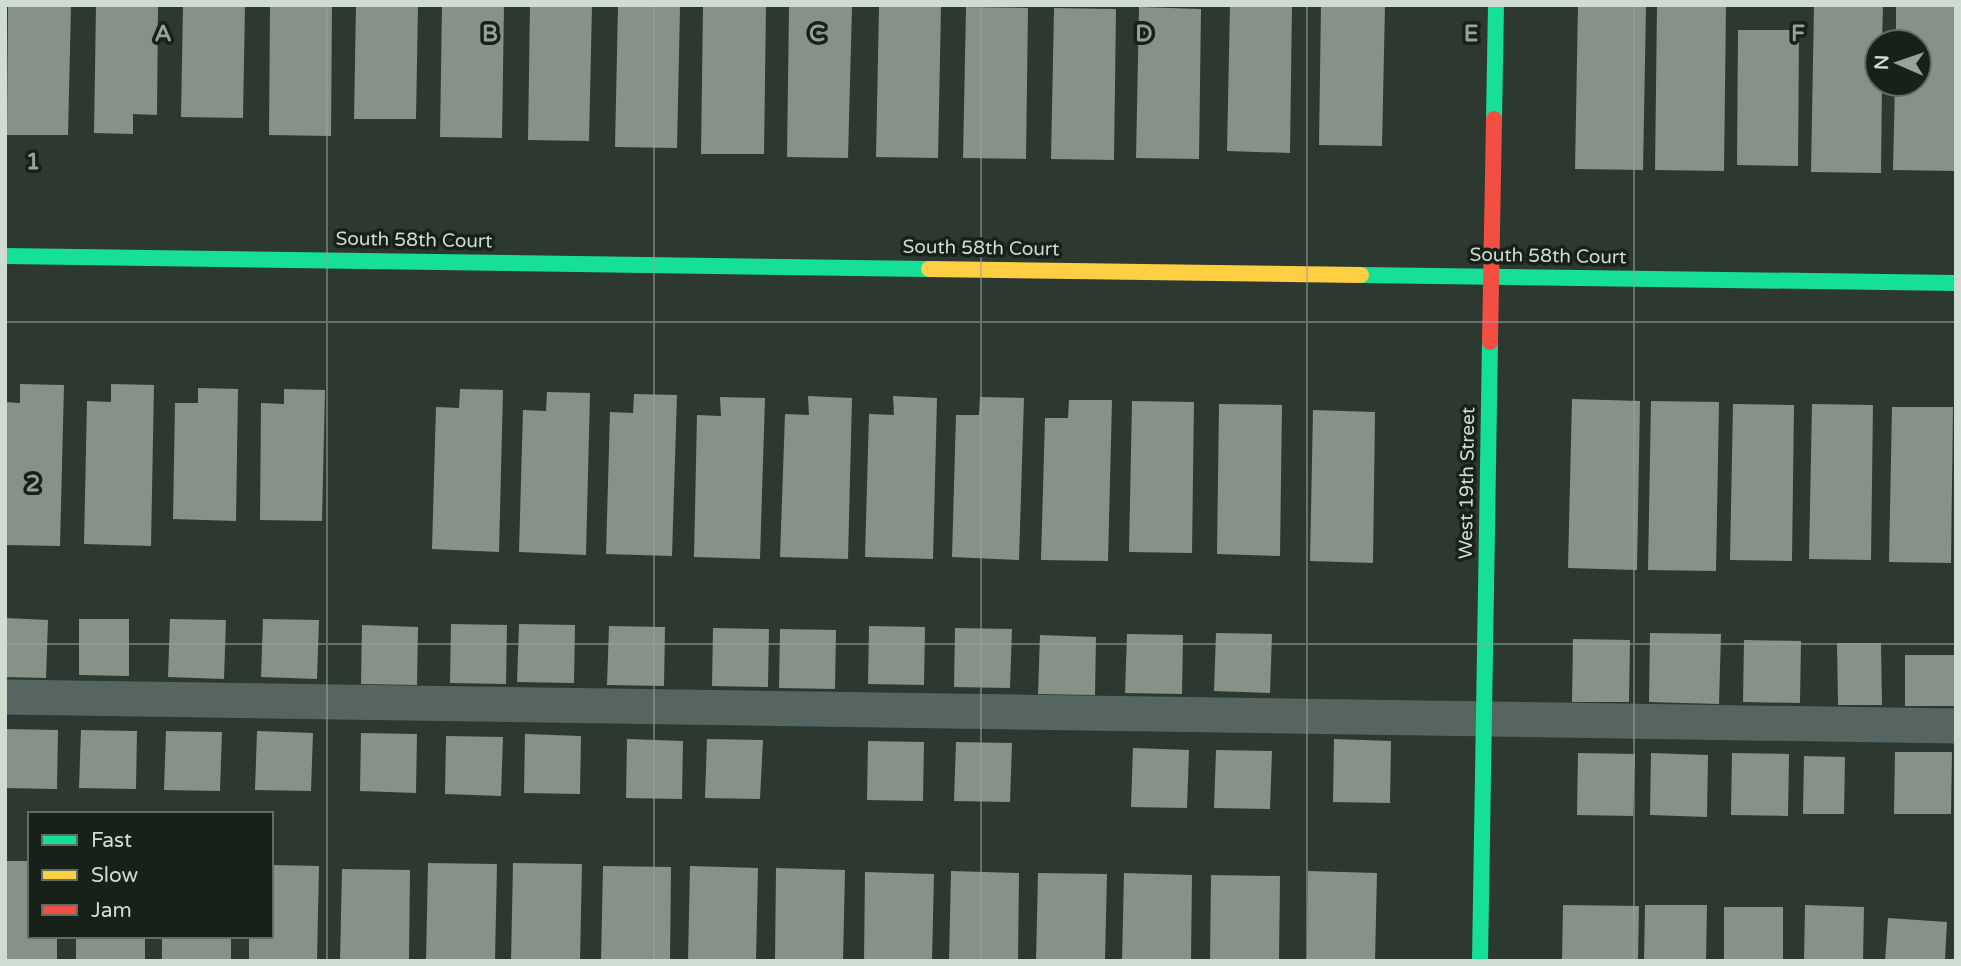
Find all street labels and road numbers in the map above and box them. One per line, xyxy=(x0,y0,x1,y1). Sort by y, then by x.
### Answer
street label: South 58th Court xyxy=(335,228,493,252)
street label: South 58th Court xyxy=(902,236,1060,260)
street label: South 58th Court xyxy=(1469,244,1627,268)
street label: West 19th Street xyxy=(1455,407,1479,559)

